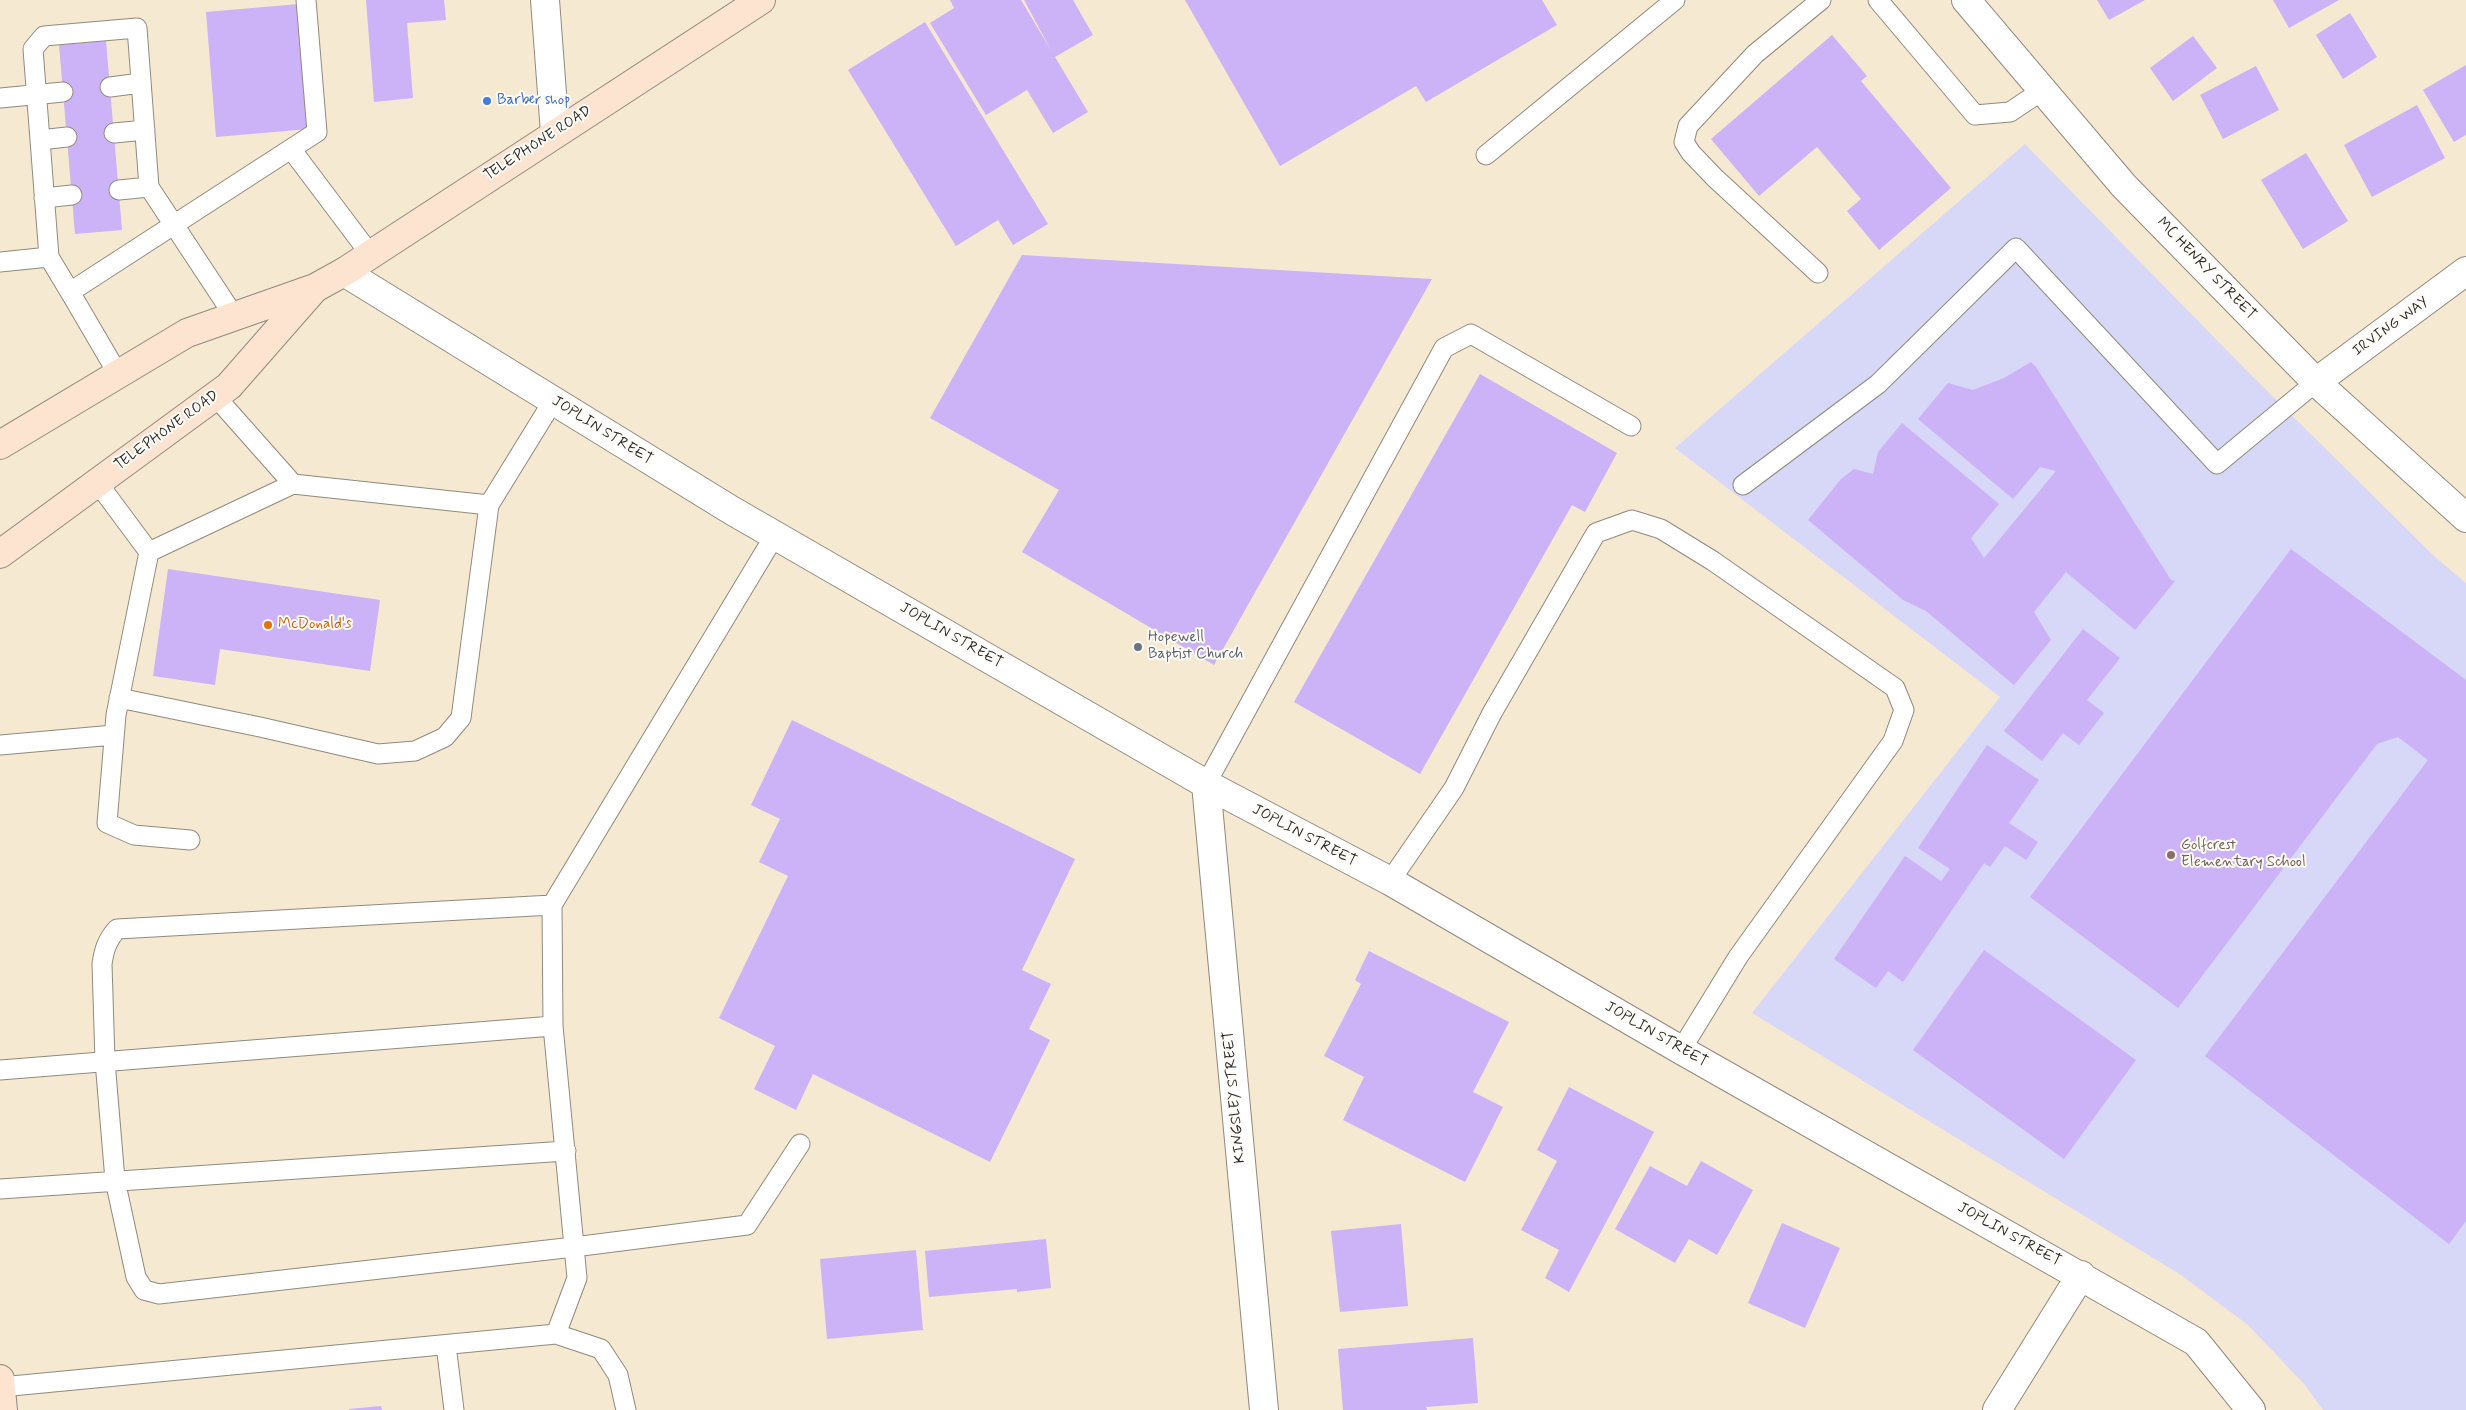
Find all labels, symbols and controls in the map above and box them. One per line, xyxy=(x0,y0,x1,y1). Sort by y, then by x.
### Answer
place label: Barber shop xyxy=(497,92,570,110)
marker: Barber shop xyxy=(481,95,493,107)
street label: TELEPHONE ROAD xyxy=(481,103,595,185)
street label: MC HENRY STREET xyxy=(2152,214,2260,324)
street label: IRVING WAY xyxy=(2350,293,2432,361)
street label: TELEPHONE ROAD xyxy=(111,387,223,475)
street label: JOPLIN STREET xyxy=(548,393,656,469)
street label: JOPLIN STREET xyxy=(896,599,1006,673)
place label: McDonald's xyxy=(278,616,352,634)
marker: McDonald's xyxy=(262,619,274,631)
place label: Hopewell Baptist Church xyxy=(1148,629,1243,664)
marker: Hopewell Baptist Church xyxy=(1132,641,1144,653)
street label: JOPLIN STREET xyxy=(1249,801,1359,871)
place label: Golfcrest Elementary School xyxy=(2181,837,2306,872)
marker: Golfcrest Elementary School xyxy=(2165,849,2177,861)
street label: JOPLIN STREET xyxy=(1601,998,1711,1072)
street label: KINGSLEY STREET xyxy=(1220,1030,1250,1164)
street label: JOPLIN STREET xyxy=(1954,1199,2064,1271)

